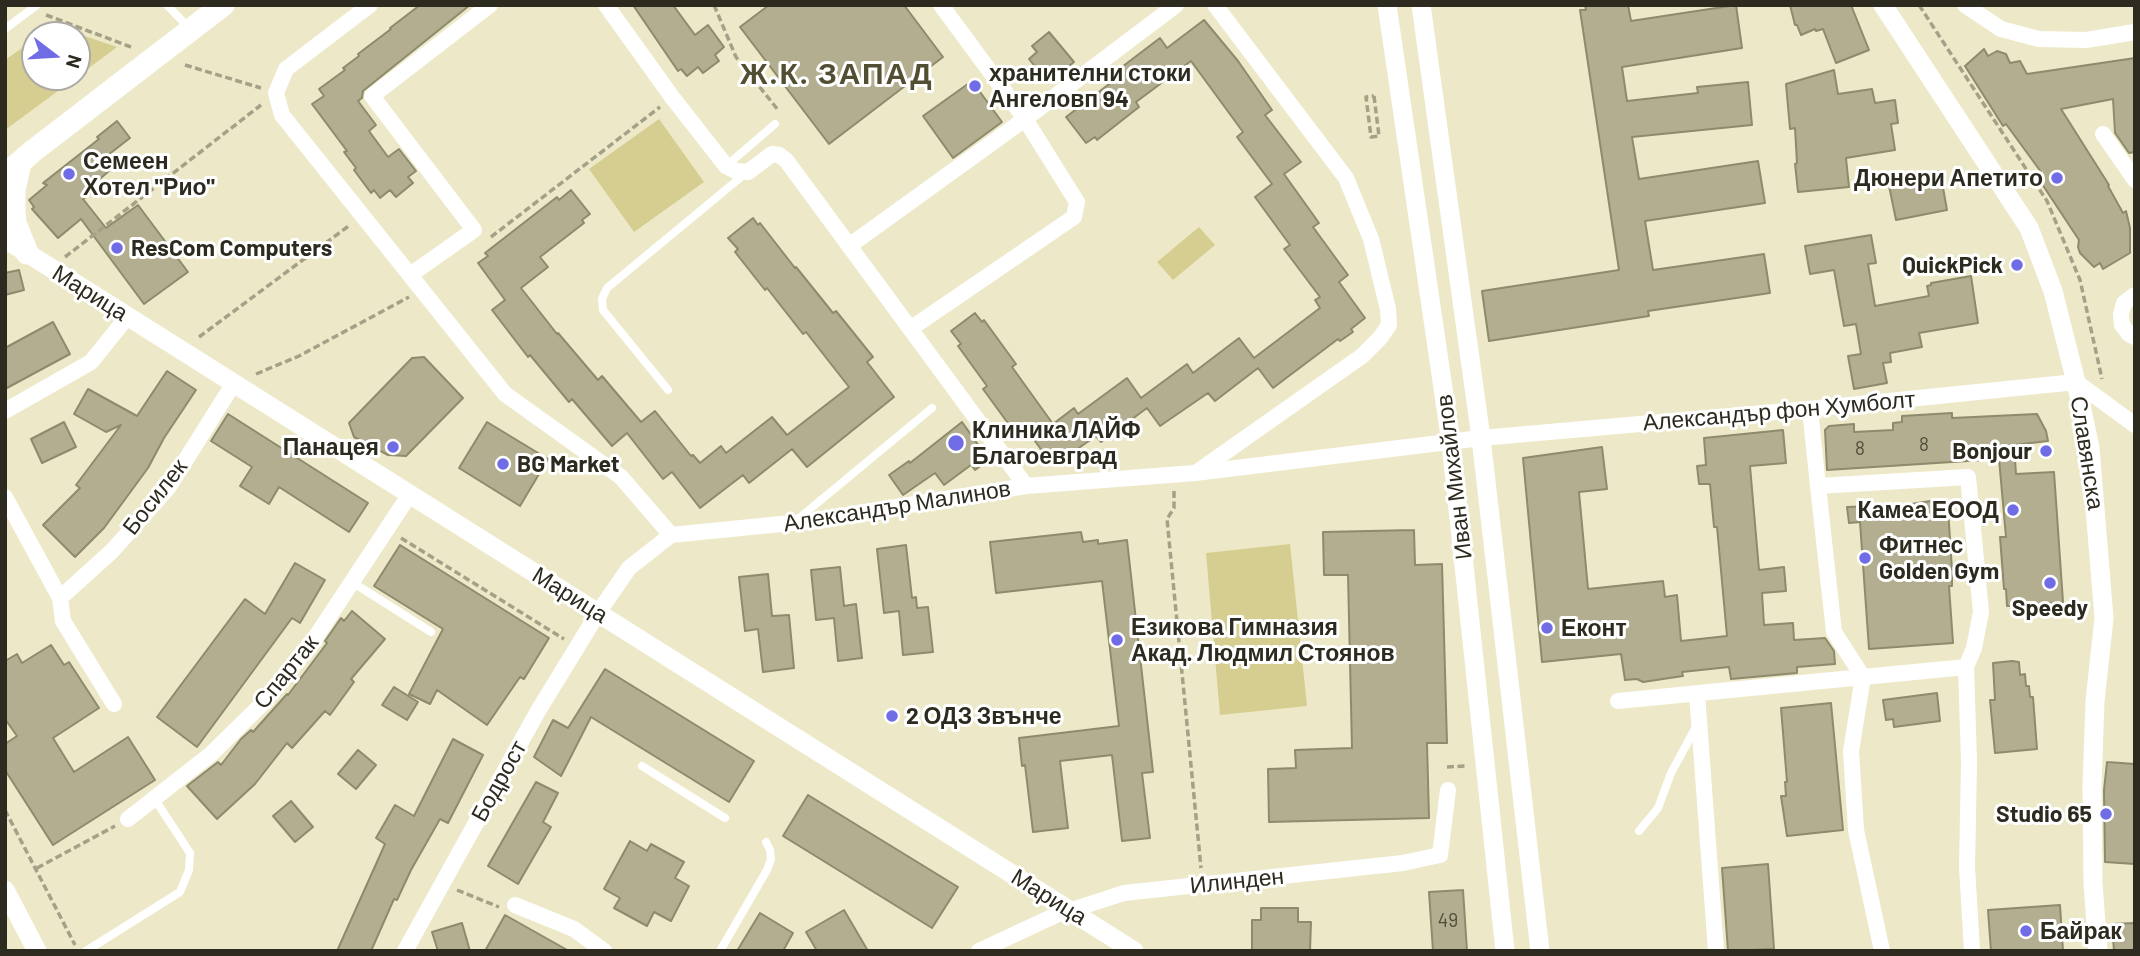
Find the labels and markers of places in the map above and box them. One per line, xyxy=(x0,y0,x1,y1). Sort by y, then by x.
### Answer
place label: хранителни стоки Ангеловп 94 xyxy=(989,59,1191,113)
marker: хранителни стоки Ангеловп 94 xyxy=(967,78,983,94)
place label: Семеен Хотел "Рио" xyxy=(83,147,215,201)
place label: Дюнери Апетито xyxy=(1854,164,2043,192)
marker: Семеен Хотел "Рио" xyxy=(61,166,77,182)
marker: Дюнери Апетито xyxy=(2049,170,2065,186)
place label: ResCom Computers xyxy=(131,234,332,262)
marker: ResCom Computers xyxy=(109,240,125,256)
place label: QuickPick xyxy=(1902,251,2003,279)
marker: QuickPick xyxy=(2009,257,2025,273)
place label: Клиника ЛАЙФ Благоевград xyxy=(972,416,1141,470)
place label: Панацея xyxy=(283,433,379,461)
marker: Клиника ЛАЙФ Благоевград xyxy=(946,433,966,453)
place label: Bonjour xyxy=(1952,437,2032,465)
marker: Панацея xyxy=(385,439,401,455)
marker: Bonjour xyxy=(2038,443,2054,459)
place label: BG Market xyxy=(517,450,620,478)
marker: BG Market xyxy=(495,456,511,472)
place label: Камеа ЕООД xyxy=(1857,496,1999,524)
marker: Камеа ЕООД xyxy=(2005,502,2021,518)
place label: Фитнес Golden Gym xyxy=(1879,531,1999,585)
marker: Фитнес Golden Gym xyxy=(1857,550,1873,566)
marker: Speedy xyxy=(2042,575,2058,591)
place label: Speedy xyxy=(2012,594,2088,622)
place label: Езикова Гимназия Акад. Людмил Стоянов xyxy=(1131,613,1395,667)
place label: Еконт xyxy=(1561,614,1627,642)
marker: Еконт xyxy=(1539,620,1555,636)
marker: Езикова Гимназия Акад. Людмил Стоянов xyxy=(1109,632,1125,648)
place label: 2 ОДЗ Звънче xyxy=(906,702,1062,730)
marker: 2 ОДЗ Звънче xyxy=(884,708,900,724)
place label: Studio 65 xyxy=(1996,800,2092,828)
marker: Studio 65 xyxy=(2098,806,2114,822)
place label: Байрак xyxy=(2040,917,2122,945)
marker: Байрак xyxy=(2018,923,2034,939)

